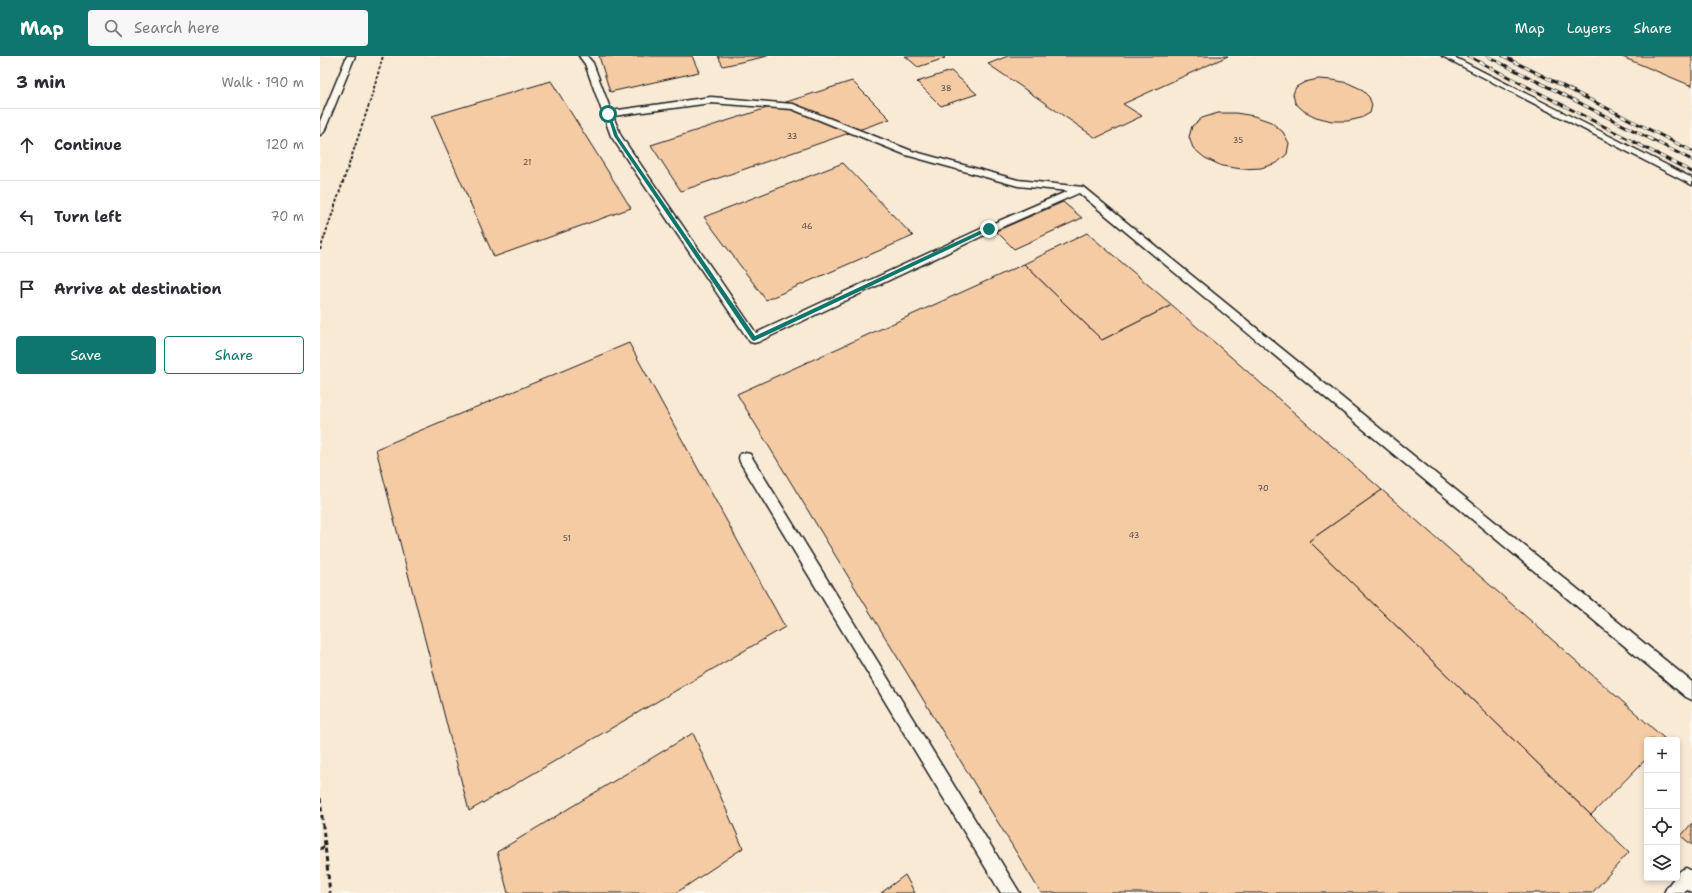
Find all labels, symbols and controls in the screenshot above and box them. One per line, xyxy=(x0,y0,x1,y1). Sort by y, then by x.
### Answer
search box xyxy=(88,10,368,46)
text: Map xyxy=(20,16,64,41)
icon: search xyxy=(102,17,124,39)
text: Search here xyxy=(134,18,220,38)
text: Map xyxy=(1515,19,1545,37)
text: Layers xyxy=(1567,19,1611,37)
text: Share xyxy=(1633,19,1672,37)
text: 3 min xyxy=(16,71,66,93)
text: Walk · 190 m xyxy=(222,74,304,91)
house number: 38 xyxy=(941,83,951,94)
route start xyxy=(599,105,617,123)
house number: 33 xyxy=(787,131,797,142)
icon: ahead xyxy=(16,134,38,156)
text: Continue xyxy=(54,135,122,155)
house number: 35 xyxy=(1233,135,1243,146)
text: 120 m xyxy=(266,136,304,153)
house number: 21 xyxy=(523,157,531,168)
icon: left xyxy=(16,206,38,228)
text: Turn left xyxy=(54,207,122,227)
text: 70 m xyxy=(270,208,304,225)
route end xyxy=(980,220,998,238)
house number: 46 xyxy=(801,221,813,232)
icon: arrive xyxy=(16,278,38,300)
text: Arrive at destination xyxy=(54,279,222,299)
button: Save xyxy=(16,336,156,374)
button: Share xyxy=(164,336,304,374)
house number: 70 xyxy=(1257,483,1269,494)
house number: 43 xyxy=(1129,530,1139,541)
house number: 51 xyxy=(563,533,571,544)
map controls xyxy=(1644,737,1680,881)
button: + xyxy=(1644,737,1680,773)
button: − xyxy=(1644,773,1680,809)
button: locate xyxy=(1644,809,1680,845)
button: layers xyxy=(1644,845,1680,881)

